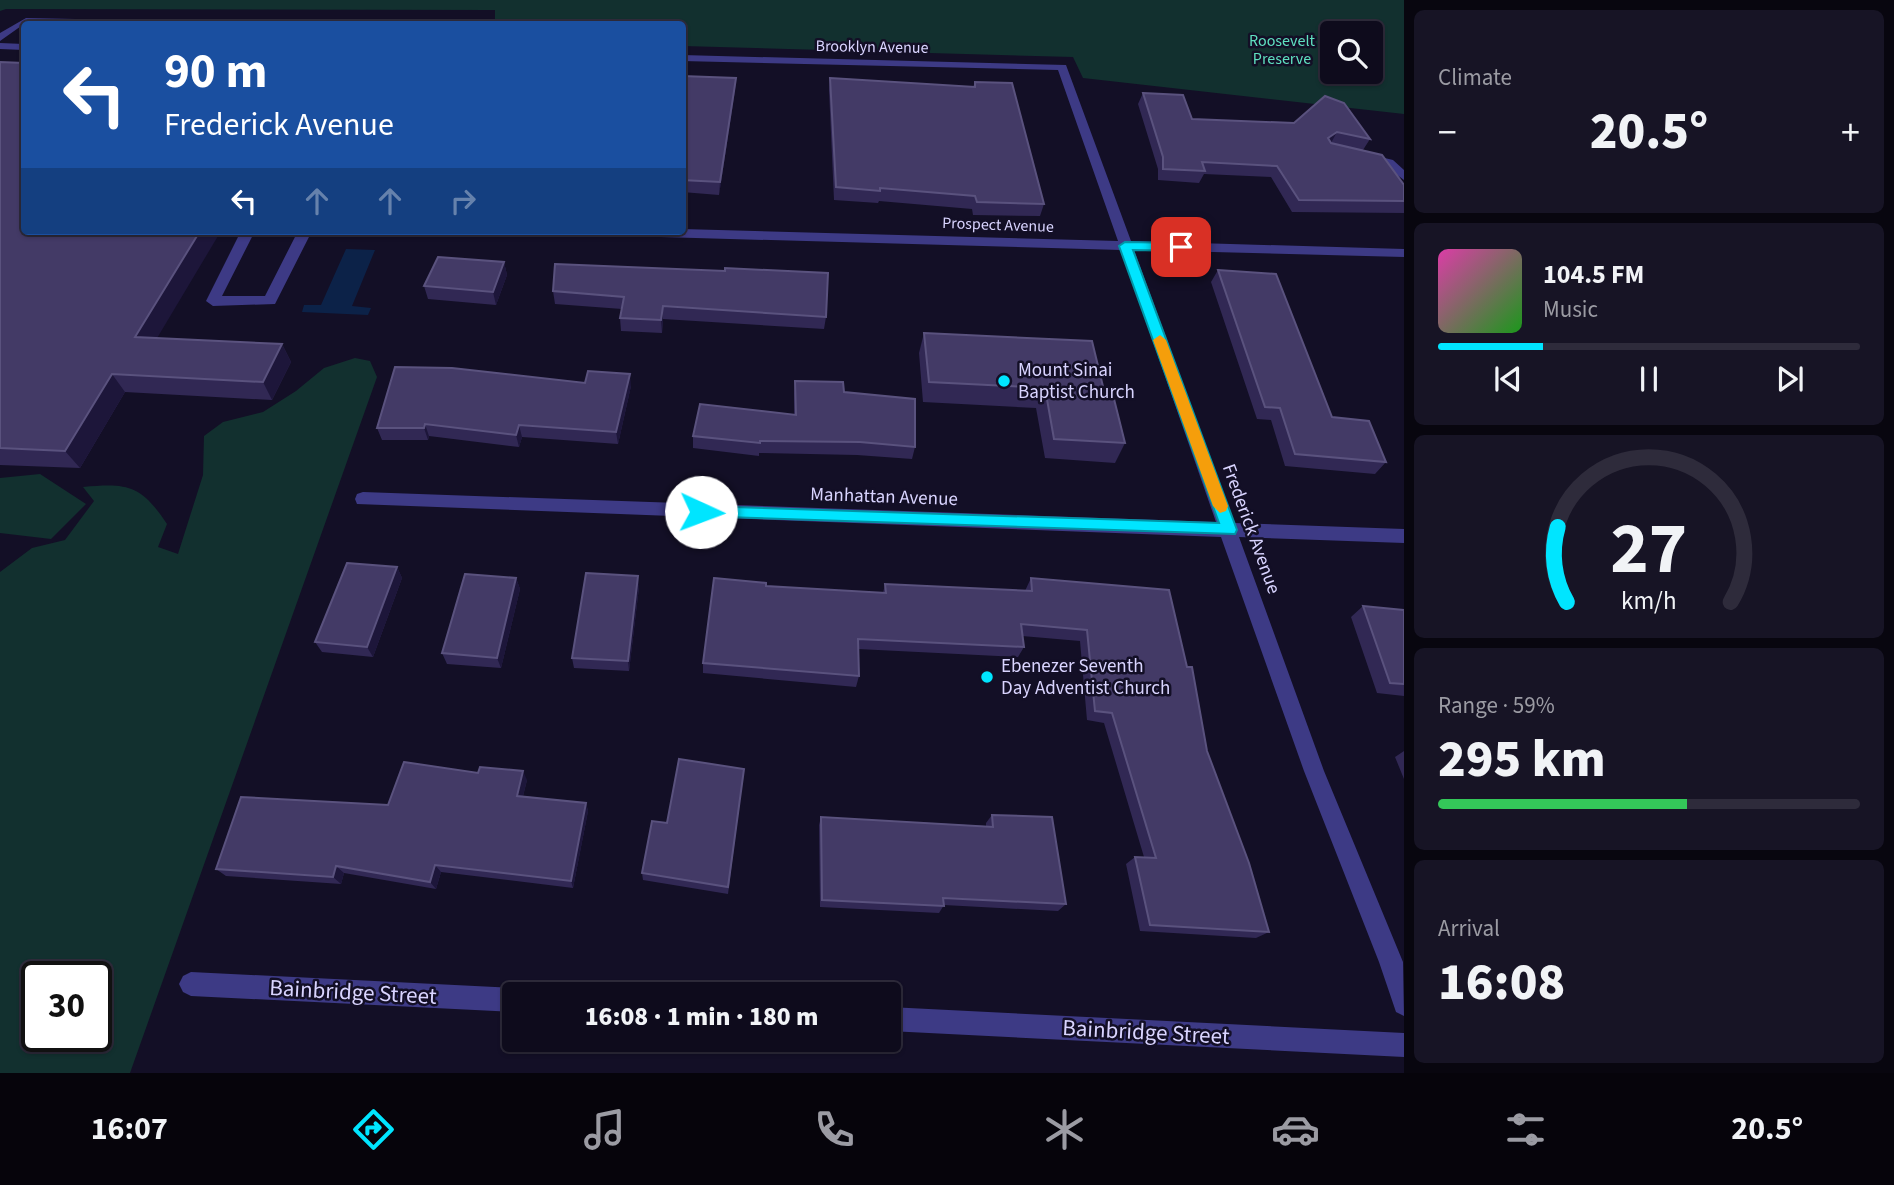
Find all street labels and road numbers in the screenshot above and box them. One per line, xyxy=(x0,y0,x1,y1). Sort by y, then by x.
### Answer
street label: Brooklyn Avenue xyxy=(815,35,929,59)
street label: Prospect Avenue xyxy=(942,212,1054,238)
street label: Frederick Avenue xyxy=(1215,460,1287,598)
street label: Manhattan Avenue xyxy=(810,481,958,513)
street label: Bainbridge Street xyxy=(269,971,438,1013)
street label: Bainbridge Street xyxy=(1062,1011,1231,1053)

